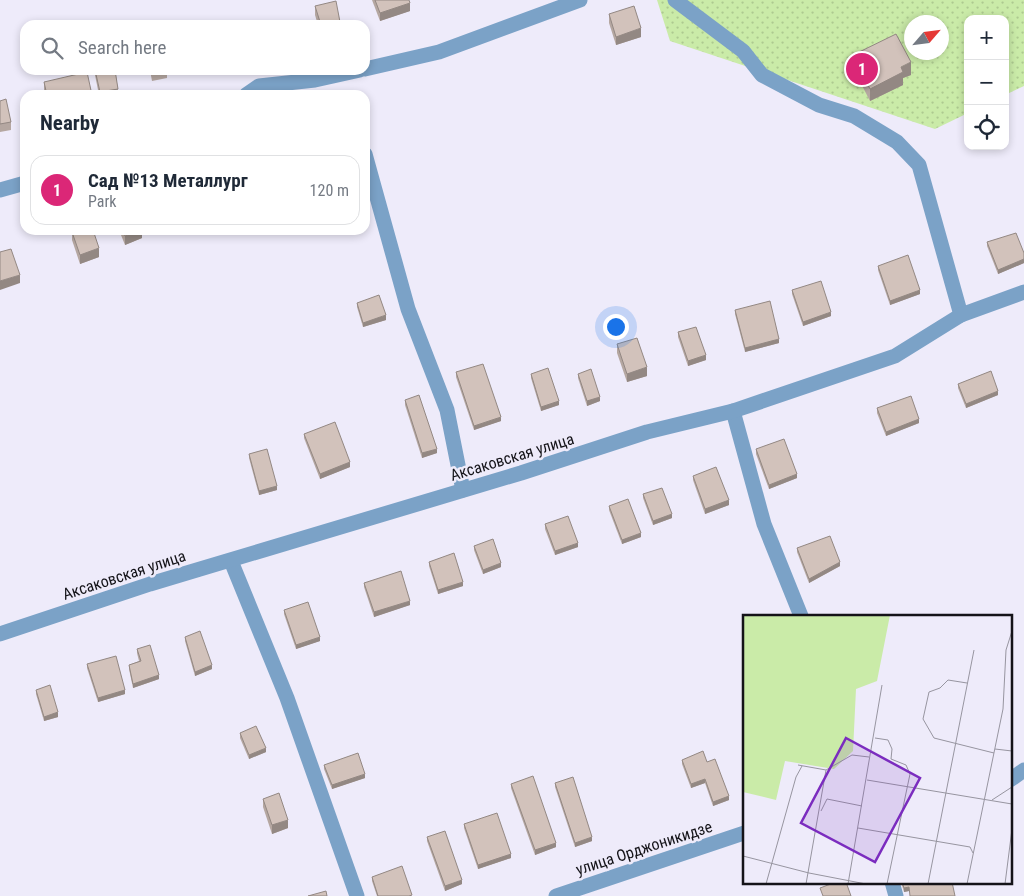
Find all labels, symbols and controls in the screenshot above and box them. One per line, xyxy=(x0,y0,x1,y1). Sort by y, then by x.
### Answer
north arrow xyxy=(904,15,949,60)
map controls xyxy=(964,15,1009,150)
button: + xyxy=(964,15,1009,60)
search box xyxy=(20,20,370,75)
icon: search xyxy=(38,34,66,62)
text: Search here xyxy=(78,36,166,59)
pin: 1 xyxy=(846,50,878,88)
button: − xyxy=(964,60,1009,105)
button: locate xyxy=(964,105,1009,150)
text: Nearby xyxy=(40,111,99,135)
text: Сад №13 Металлург xyxy=(88,169,248,192)
text: 1 xyxy=(53,181,61,200)
text: 120 m xyxy=(310,181,349,200)
text: Park xyxy=(88,192,117,211)
your location xyxy=(603,314,629,340)
street label: Аксаковская улица xyxy=(448,429,576,485)
street label: Аксаковская улица xyxy=(60,546,188,604)
inset map xyxy=(743,615,1012,884)
street label: улица Орджоникидзе xyxy=(573,817,715,879)

